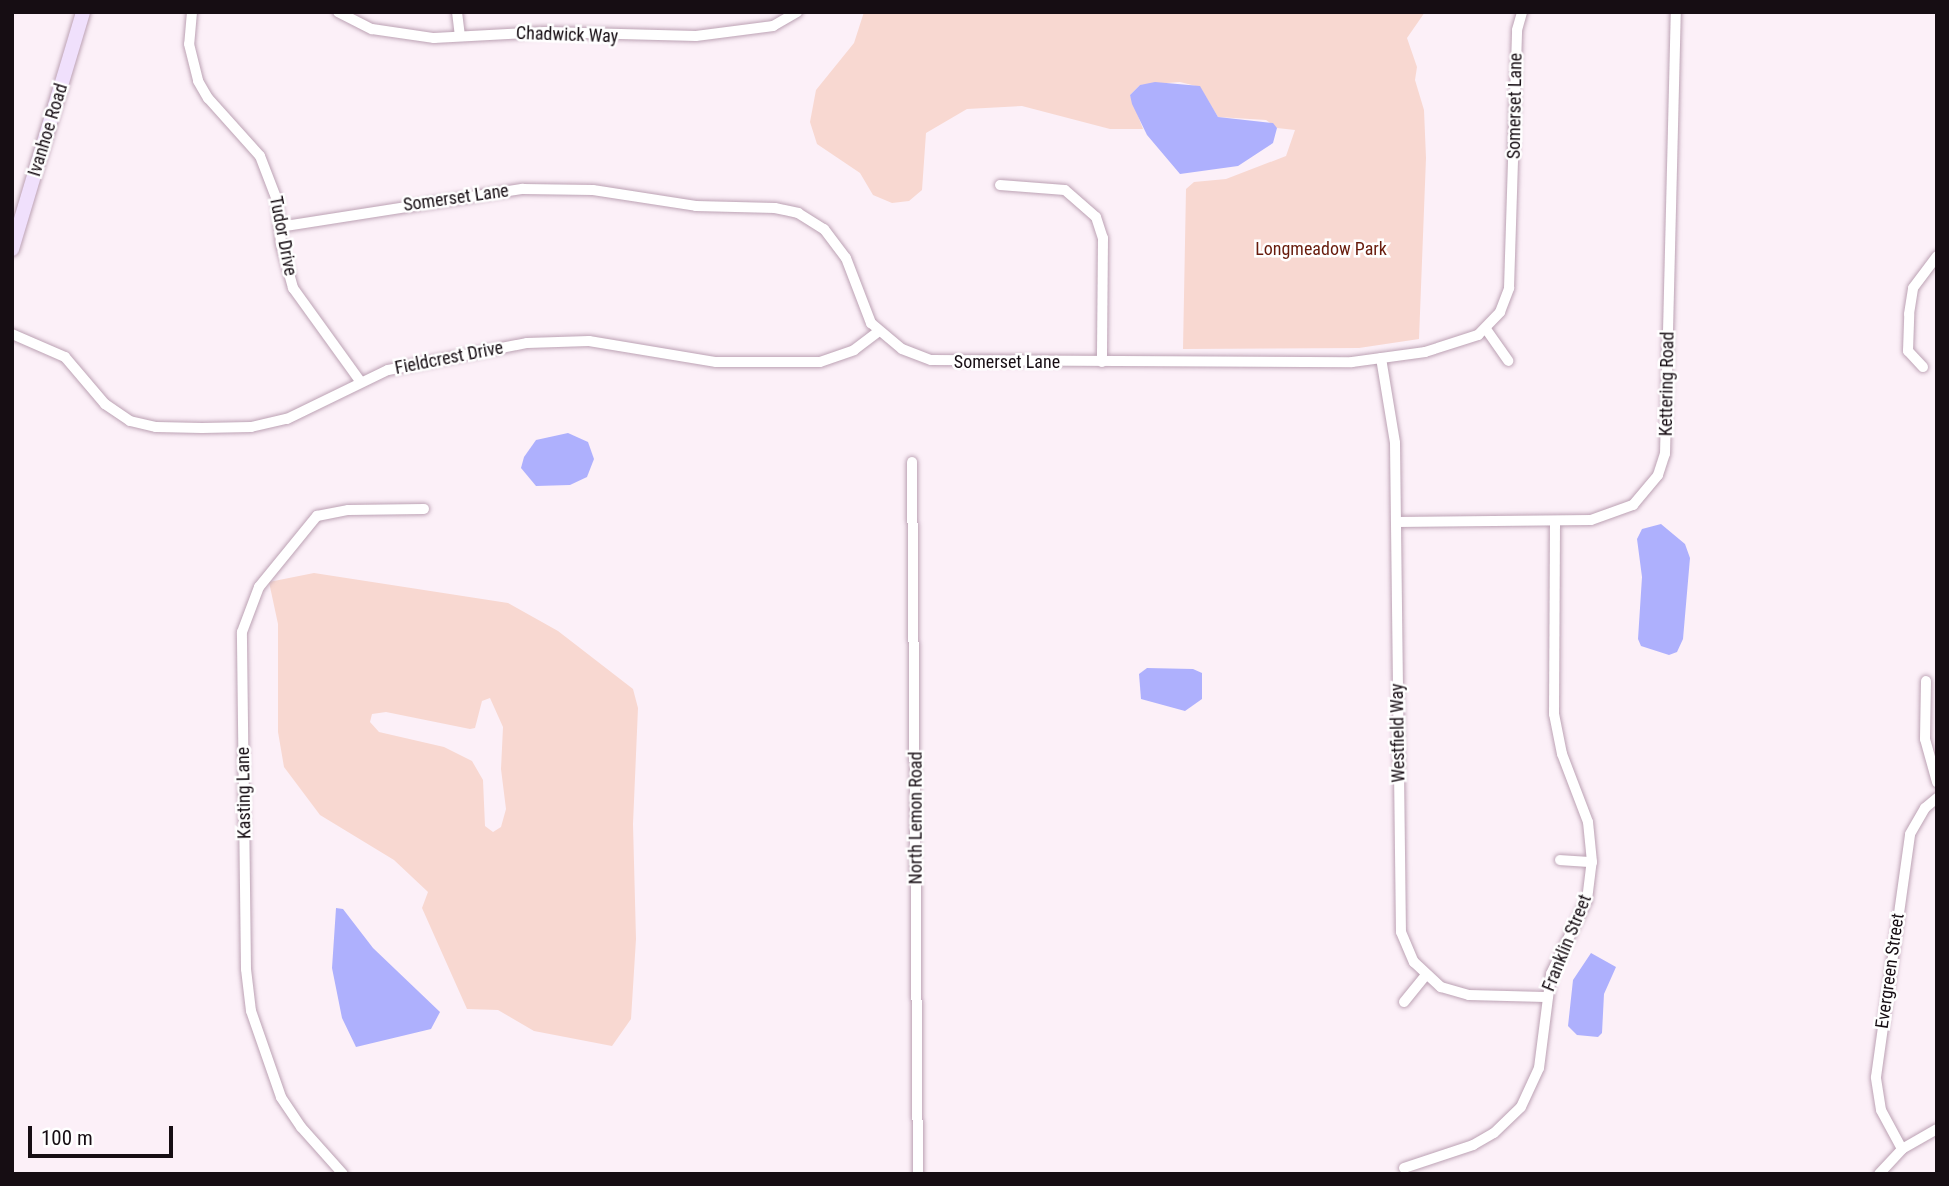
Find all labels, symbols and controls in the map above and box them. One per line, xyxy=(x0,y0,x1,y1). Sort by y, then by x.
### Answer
street label: Chadwick Way xyxy=(516,22,618,48)
street label: Somerset Lane xyxy=(1503,53,1527,159)
street label: Ivanhoe Road xyxy=(24,81,72,179)
street label: Somerset Lane xyxy=(402,180,510,216)
street label: Tudor Drive xyxy=(265,194,301,278)
park label: Longmeadow Park xyxy=(1255,238,1387,260)
street label: Kettering Road xyxy=(1655,332,1679,436)
street label: Fieldcrest Drive xyxy=(393,337,505,379)
street label: Somerset Lane xyxy=(954,351,1060,373)
street label: Westfield Way xyxy=(1386,683,1410,783)
street label: Kasting Lane xyxy=(232,747,256,839)
street label: North Lemon Road xyxy=(905,752,927,884)
street label: Franklin Street xyxy=(1538,892,1596,994)
street label: Evergreen Street xyxy=(1871,912,1909,1030)
scale bar xyxy=(32,1112,177,1156)
text: 100 m xyxy=(41,1126,93,1150)

